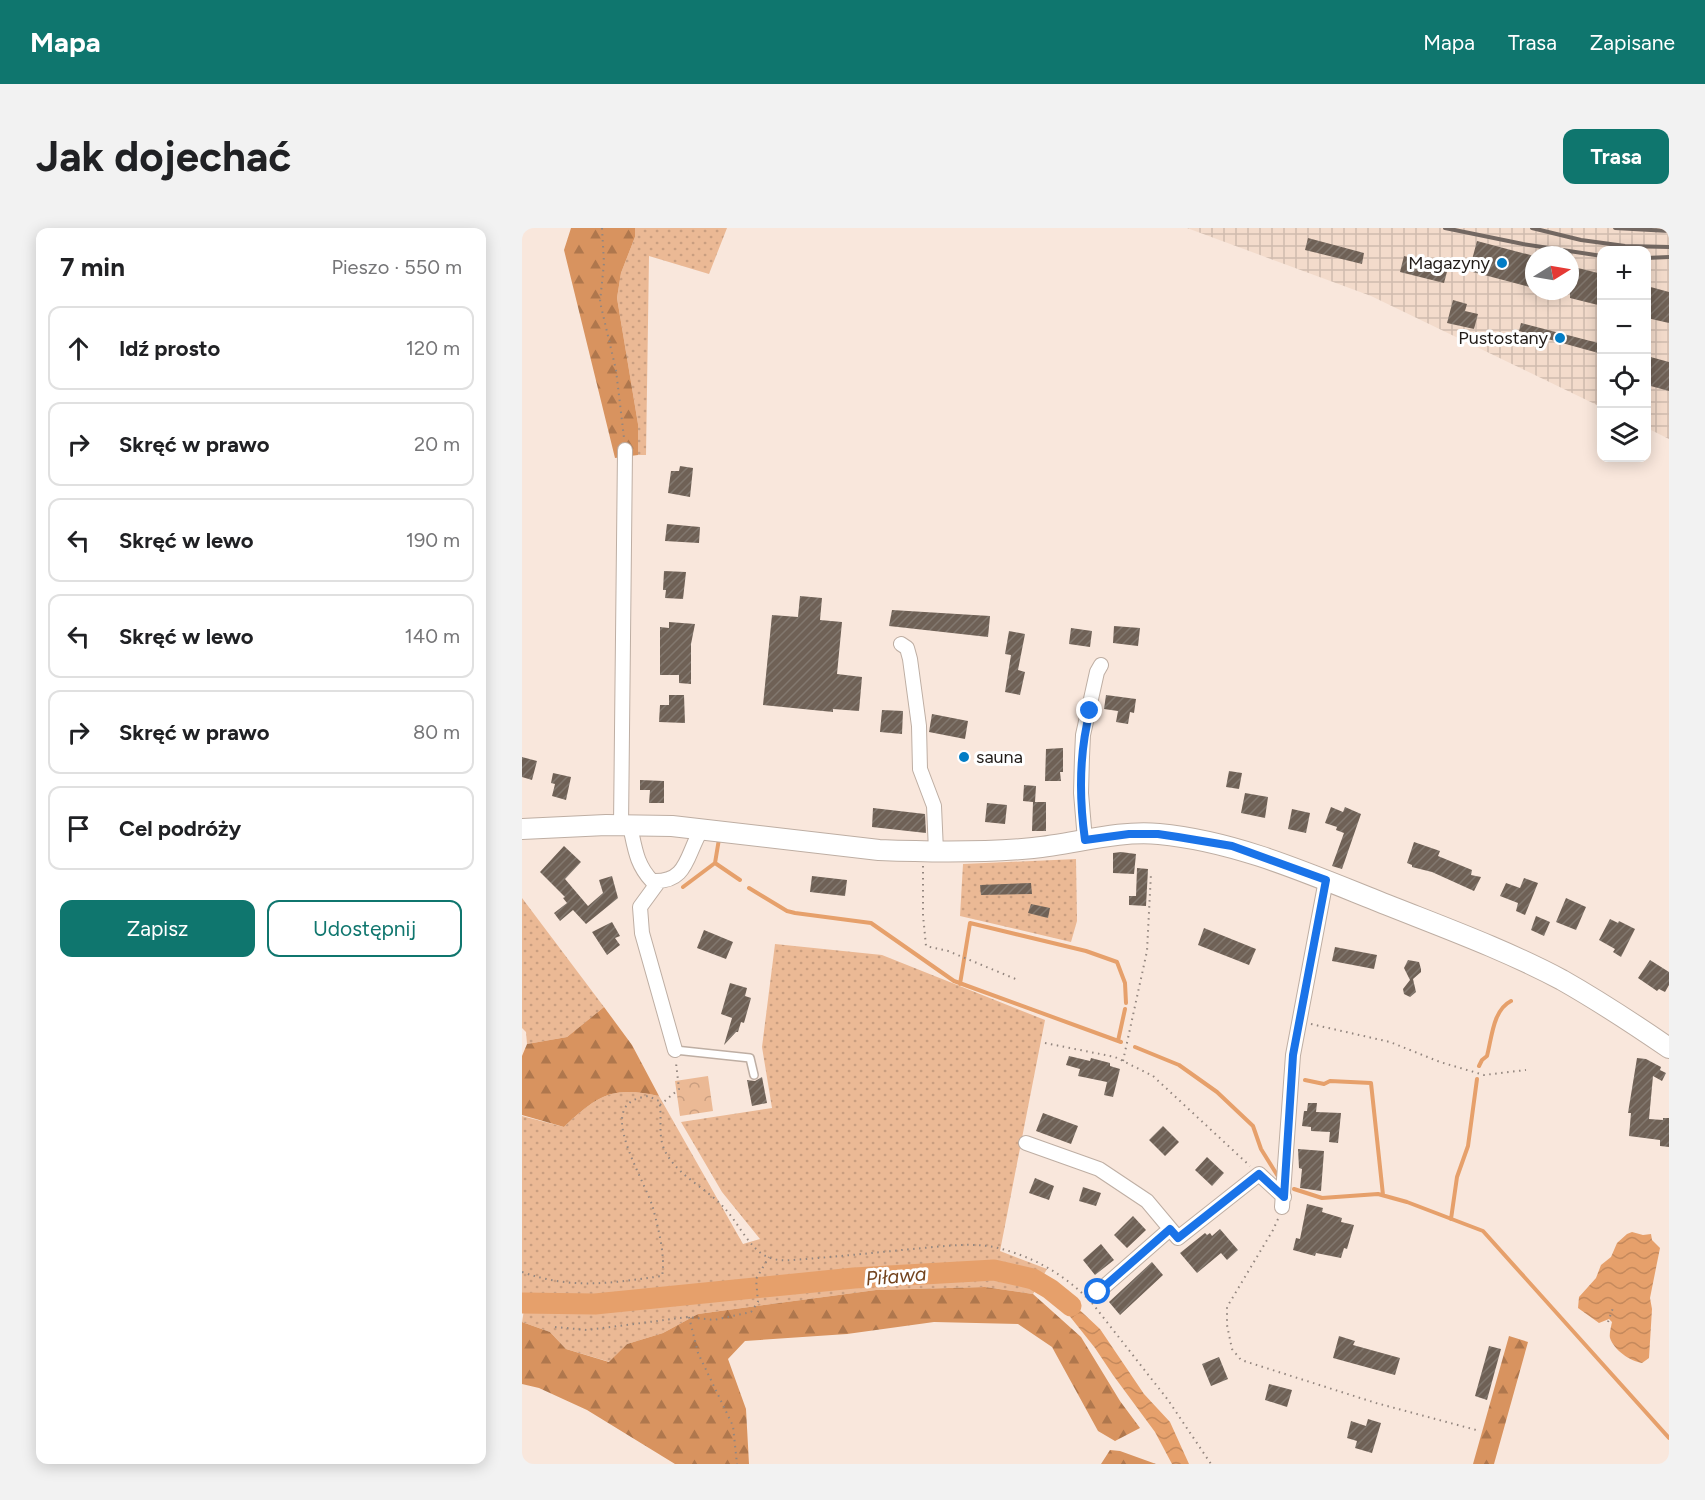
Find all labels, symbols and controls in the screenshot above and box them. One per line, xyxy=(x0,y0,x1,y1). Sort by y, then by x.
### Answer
text: Mapa xyxy=(30,25,101,59)
text: Mapa xyxy=(1423,30,1475,55)
text: Trasa xyxy=(1508,30,1557,55)
text: Zapisane xyxy=(1590,30,1675,55)
button: Trasa xyxy=(1563,129,1669,184)
text: Jak dojechać xyxy=(36,131,291,182)
north arrow xyxy=(1525,246,1579,300)
map controls xyxy=(1597,246,1651,462)
button: + xyxy=(1597,246,1651,300)
text: 7 min xyxy=(60,251,125,283)
place label: Magazyny xyxy=(1408,252,1491,274)
text: Pieszo · 550 m xyxy=(331,255,462,279)
marker: Magazyny xyxy=(1495,256,1509,270)
button: − xyxy=(1597,300,1651,354)
place label: Pustostany xyxy=(1458,327,1549,349)
marker: Pustostany xyxy=(1553,331,1567,345)
icon: ahead xyxy=(62,332,95,365)
text: Idź prosto xyxy=(119,335,220,362)
text: 120 m xyxy=(406,336,460,360)
button: locate xyxy=(1597,354,1651,408)
button: layers xyxy=(1597,408,1651,462)
icon: right xyxy=(62,428,95,461)
text: Skręć w prawo xyxy=(119,431,269,458)
text: 20 m xyxy=(414,432,460,456)
icon: left xyxy=(62,524,95,557)
text: Skręć w lewo xyxy=(119,527,254,554)
text: 190 m xyxy=(406,528,460,552)
icon: left xyxy=(62,620,95,653)
text: Skręć w lewo xyxy=(119,623,254,650)
text: 140 m xyxy=(405,624,460,648)
route end xyxy=(1076,697,1102,723)
icon: right xyxy=(62,716,95,749)
text: Skręć w prawo xyxy=(119,719,269,746)
text: 80 m xyxy=(413,720,460,744)
place label: sauna xyxy=(976,746,1023,768)
marker: sauna xyxy=(957,750,971,764)
icon: arrive xyxy=(62,812,95,845)
text: Cel podróży xyxy=(119,815,241,842)
button: Zapisz xyxy=(60,900,255,957)
button: Udostępnij xyxy=(267,900,462,957)
water label: Piława xyxy=(865,1261,928,1291)
route start xyxy=(1084,1278,1110,1304)

